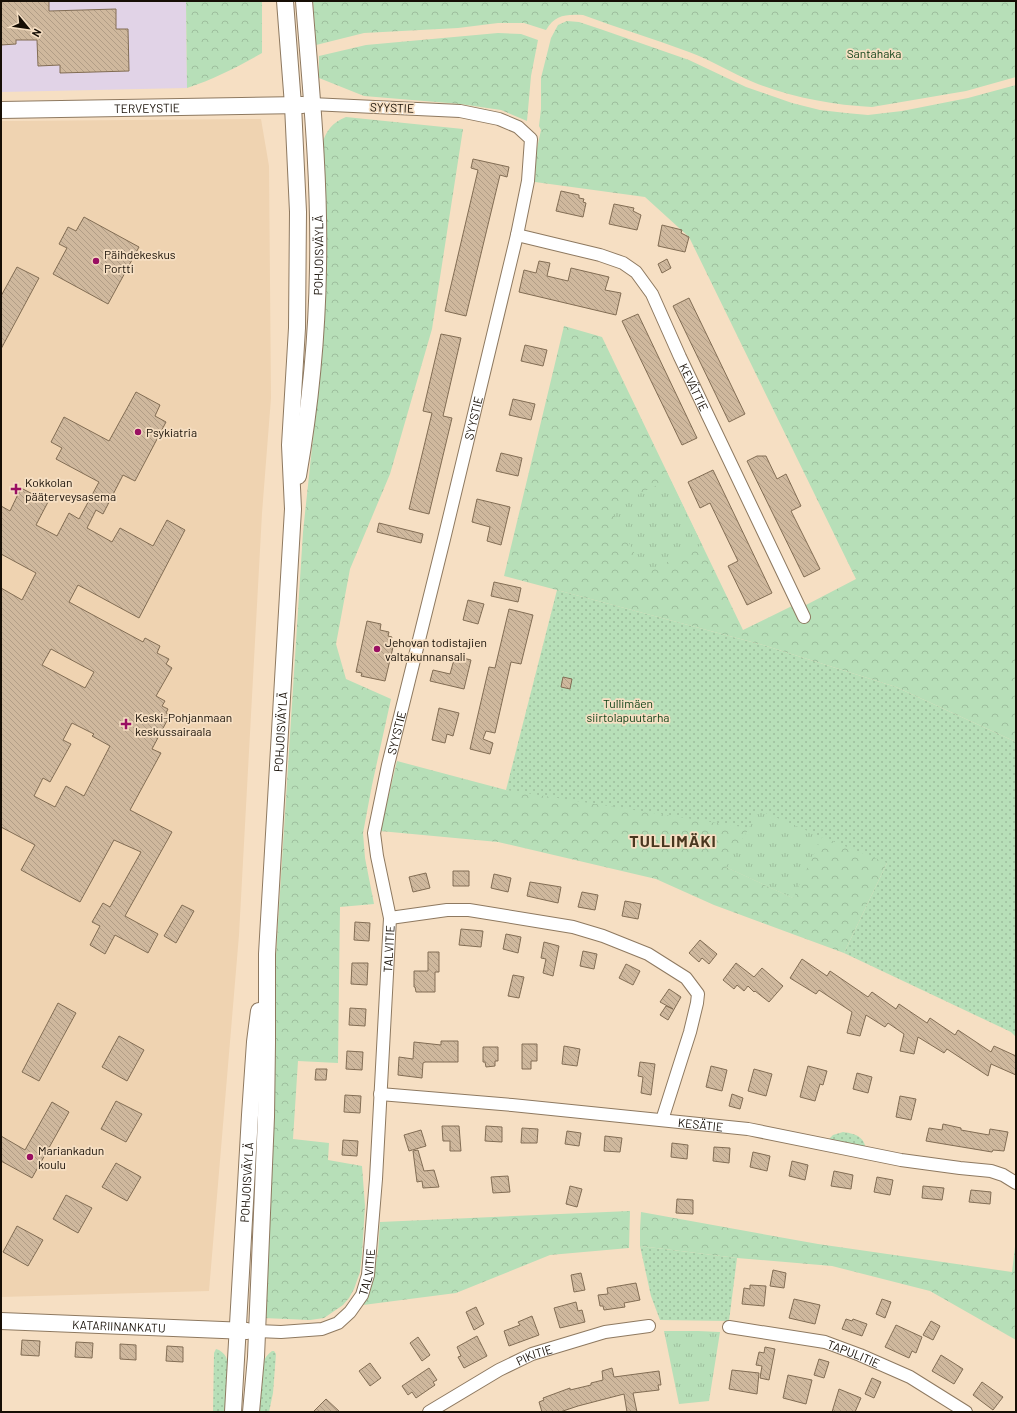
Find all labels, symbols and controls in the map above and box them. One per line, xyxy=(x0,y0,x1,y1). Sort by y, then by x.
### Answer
north arrow xyxy=(8,8,48,48)
text: N xyxy=(30,27,45,39)
park label: Santahaka xyxy=(847,46,901,60)
street label: SYYSTIE xyxy=(370,99,414,115)
street label: TERVEYSTIE xyxy=(114,100,180,115)
street label: POHJOISVÄYLÄ xyxy=(310,215,325,296)
place label: Päihdekeskus Portti xyxy=(104,247,176,275)
marker: Päihdekeskus Portti xyxy=(91,256,101,266)
street label: KEVÄTTIE xyxy=(677,361,712,413)
street label: SYYSTIE xyxy=(461,395,485,441)
place label: Psykiatria xyxy=(146,425,197,439)
marker: Psykiatria xyxy=(133,427,143,437)
place label: Kokkolan pääterveysasema xyxy=(25,475,116,503)
marker: Kokkolan pääterveysasema xyxy=(10,483,22,495)
place label: Jehovan todistajien valtakunnansali xyxy=(385,635,487,663)
marker: Jehovan todistajien valtakunnansali xyxy=(372,644,382,654)
street label: POHJOISVÄYLÄ xyxy=(271,691,289,772)
park label: Tullimäen siirtolapuutarha xyxy=(586,696,670,724)
place label: Keski-Pohjanmaan keskussairaala xyxy=(135,710,232,738)
street label: SYYSTIE xyxy=(384,710,408,756)
marker: Keski-Pohjanmaan keskussairaala xyxy=(120,718,132,730)
district label: TULLIMÄKI xyxy=(629,831,717,850)
street label: TALVITIE xyxy=(380,925,397,973)
street label: KESÄTIE xyxy=(677,1115,724,1133)
street label: POHJOISVÄYLÄ xyxy=(237,1142,255,1223)
place label: Mariankadun koulu xyxy=(38,1143,104,1171)
marker: Mariankadun koulu xyxy=(25,1152,35,1162)
street label: TALVITIE xyxy=(355,1248,377,1297)
street label: KATARIINANKATU xyxy=(72,1317,166,1335)
street label: TAPULITIE xyxy=(825,1337,882,1370)
street label: PIKITIE xyxy=(513,1341,554,1368)

